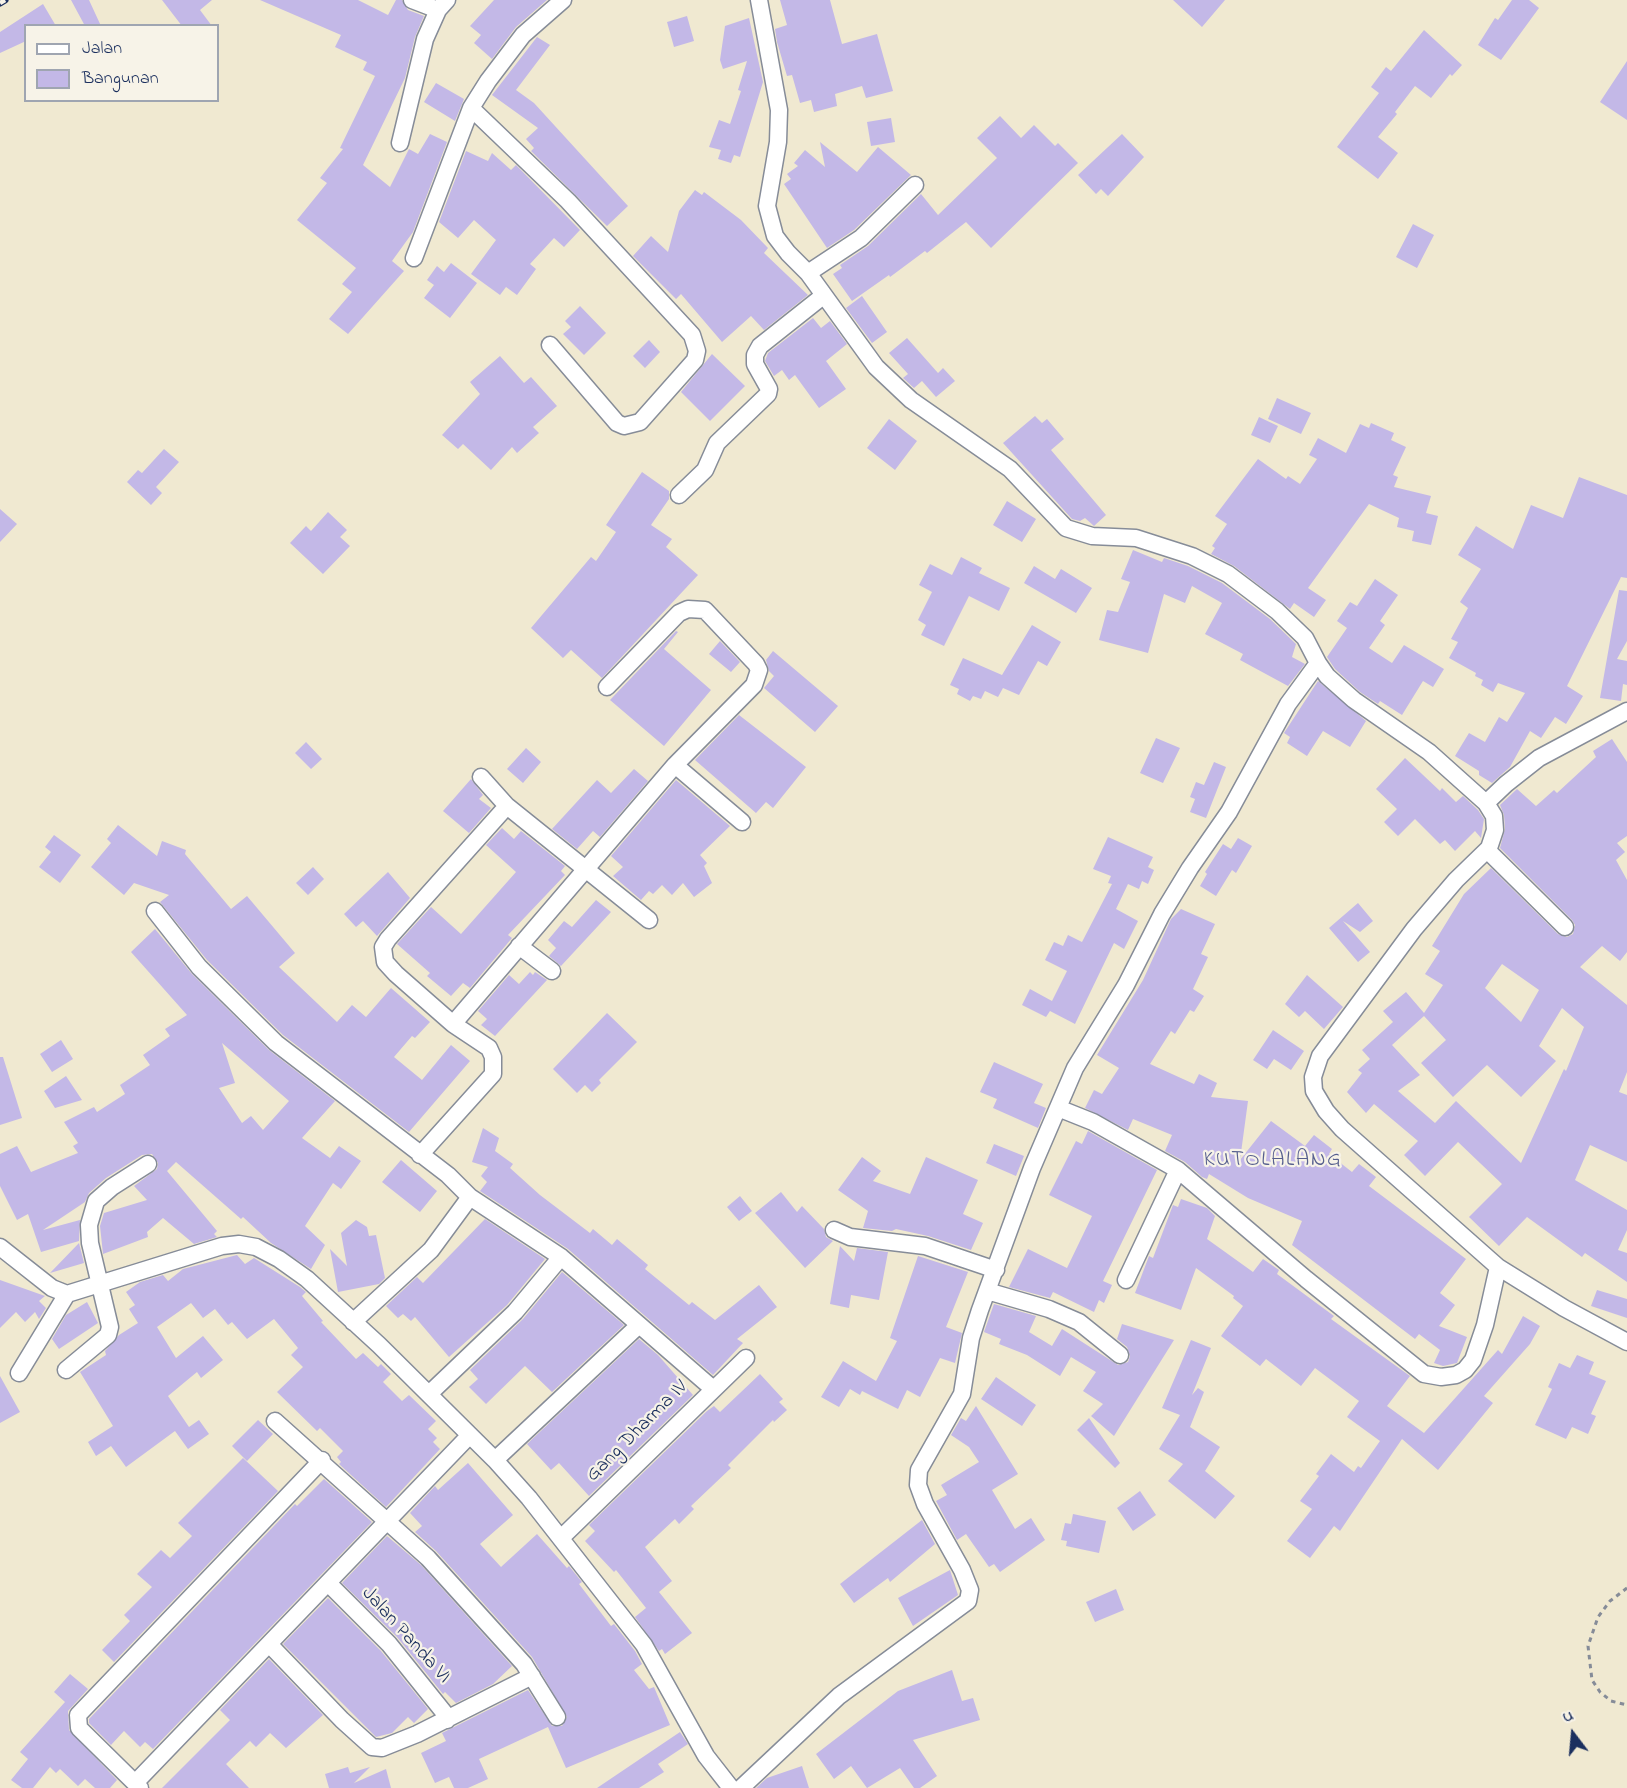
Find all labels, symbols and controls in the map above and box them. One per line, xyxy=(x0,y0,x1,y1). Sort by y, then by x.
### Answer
legend xyxy=(24,24,219,102)
text: Jalan xyxy=(82,36,122,62)
text: Bangunan xyxy=(82,66,159,92)
district label: KUTOLALANG xyxy=(1204,1148,1342,1174)
street label: Gang Dharma IV xyxy=(582,1376,694,1488)
street label: Jalan Panda VI xyxy=(355,1583,455,1689)
north arrow xyxy=(1543,1704,1603,1764)
text: U xyxy=(1560,1704,1576,1730)

